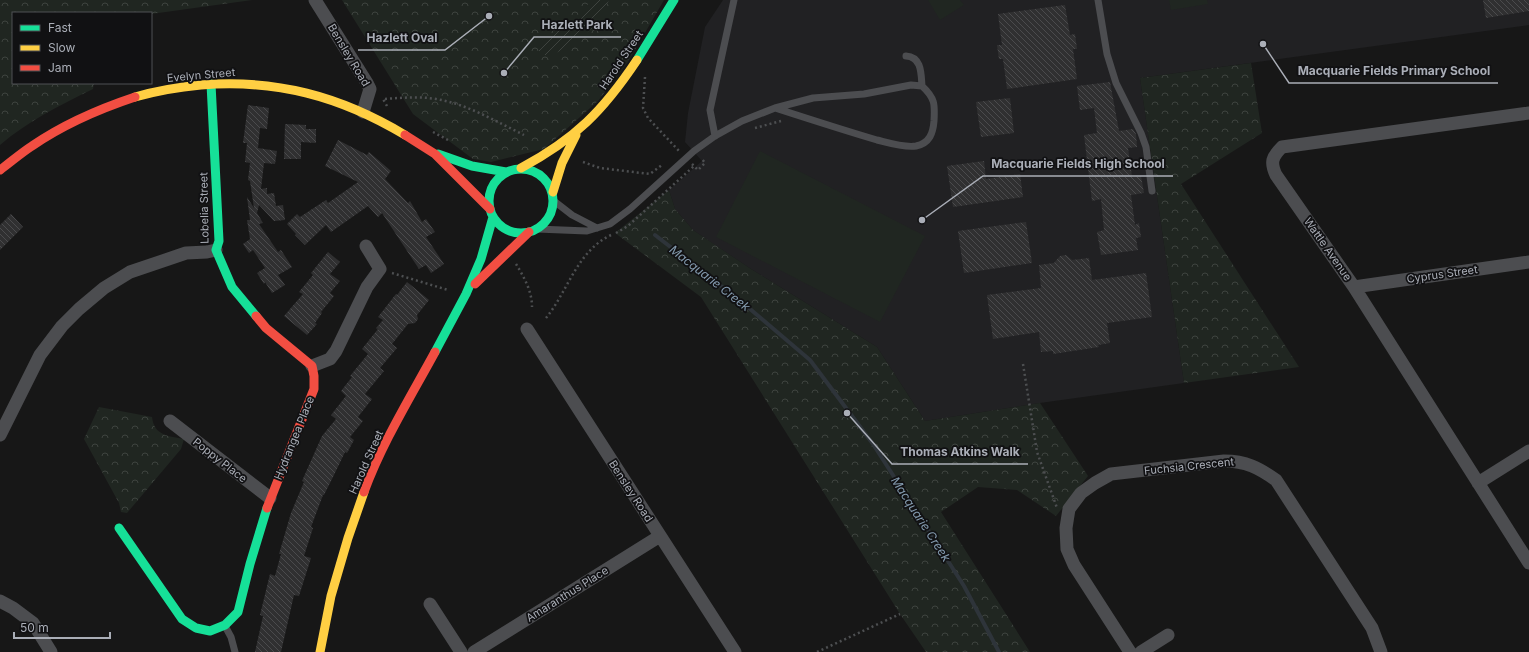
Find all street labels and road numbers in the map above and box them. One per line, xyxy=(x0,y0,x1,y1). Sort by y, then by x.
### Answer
street label: Bensley Road xyxy=(325,21,373,89)
street label: Harold Street xyxy=(596,27,646,92)
street label: Evelyn Street xyxy=(166,65,236,85)
street label: Lobelia Street xyxy=(196,172,212,244)
street label: Wattle Avenue xyxy=(1301,215,1355,283)
street label: Cyprus Street xyxy=(1406,262,1479,286)
street label: Hydrangea Place xyxy=(271,394,317,482)
street label: Harold Street xyxy=(346,428,386,496)
street label: Poppy Place xyxy=(190,435,250,485)
street label: Fuchsia Crescent xyxy=(1143,454,1235,478)
street label: Bensley Road xyxy=(606,458,656,524)
street label: Amaranthus Place xyxy=(523,563,611,625)

